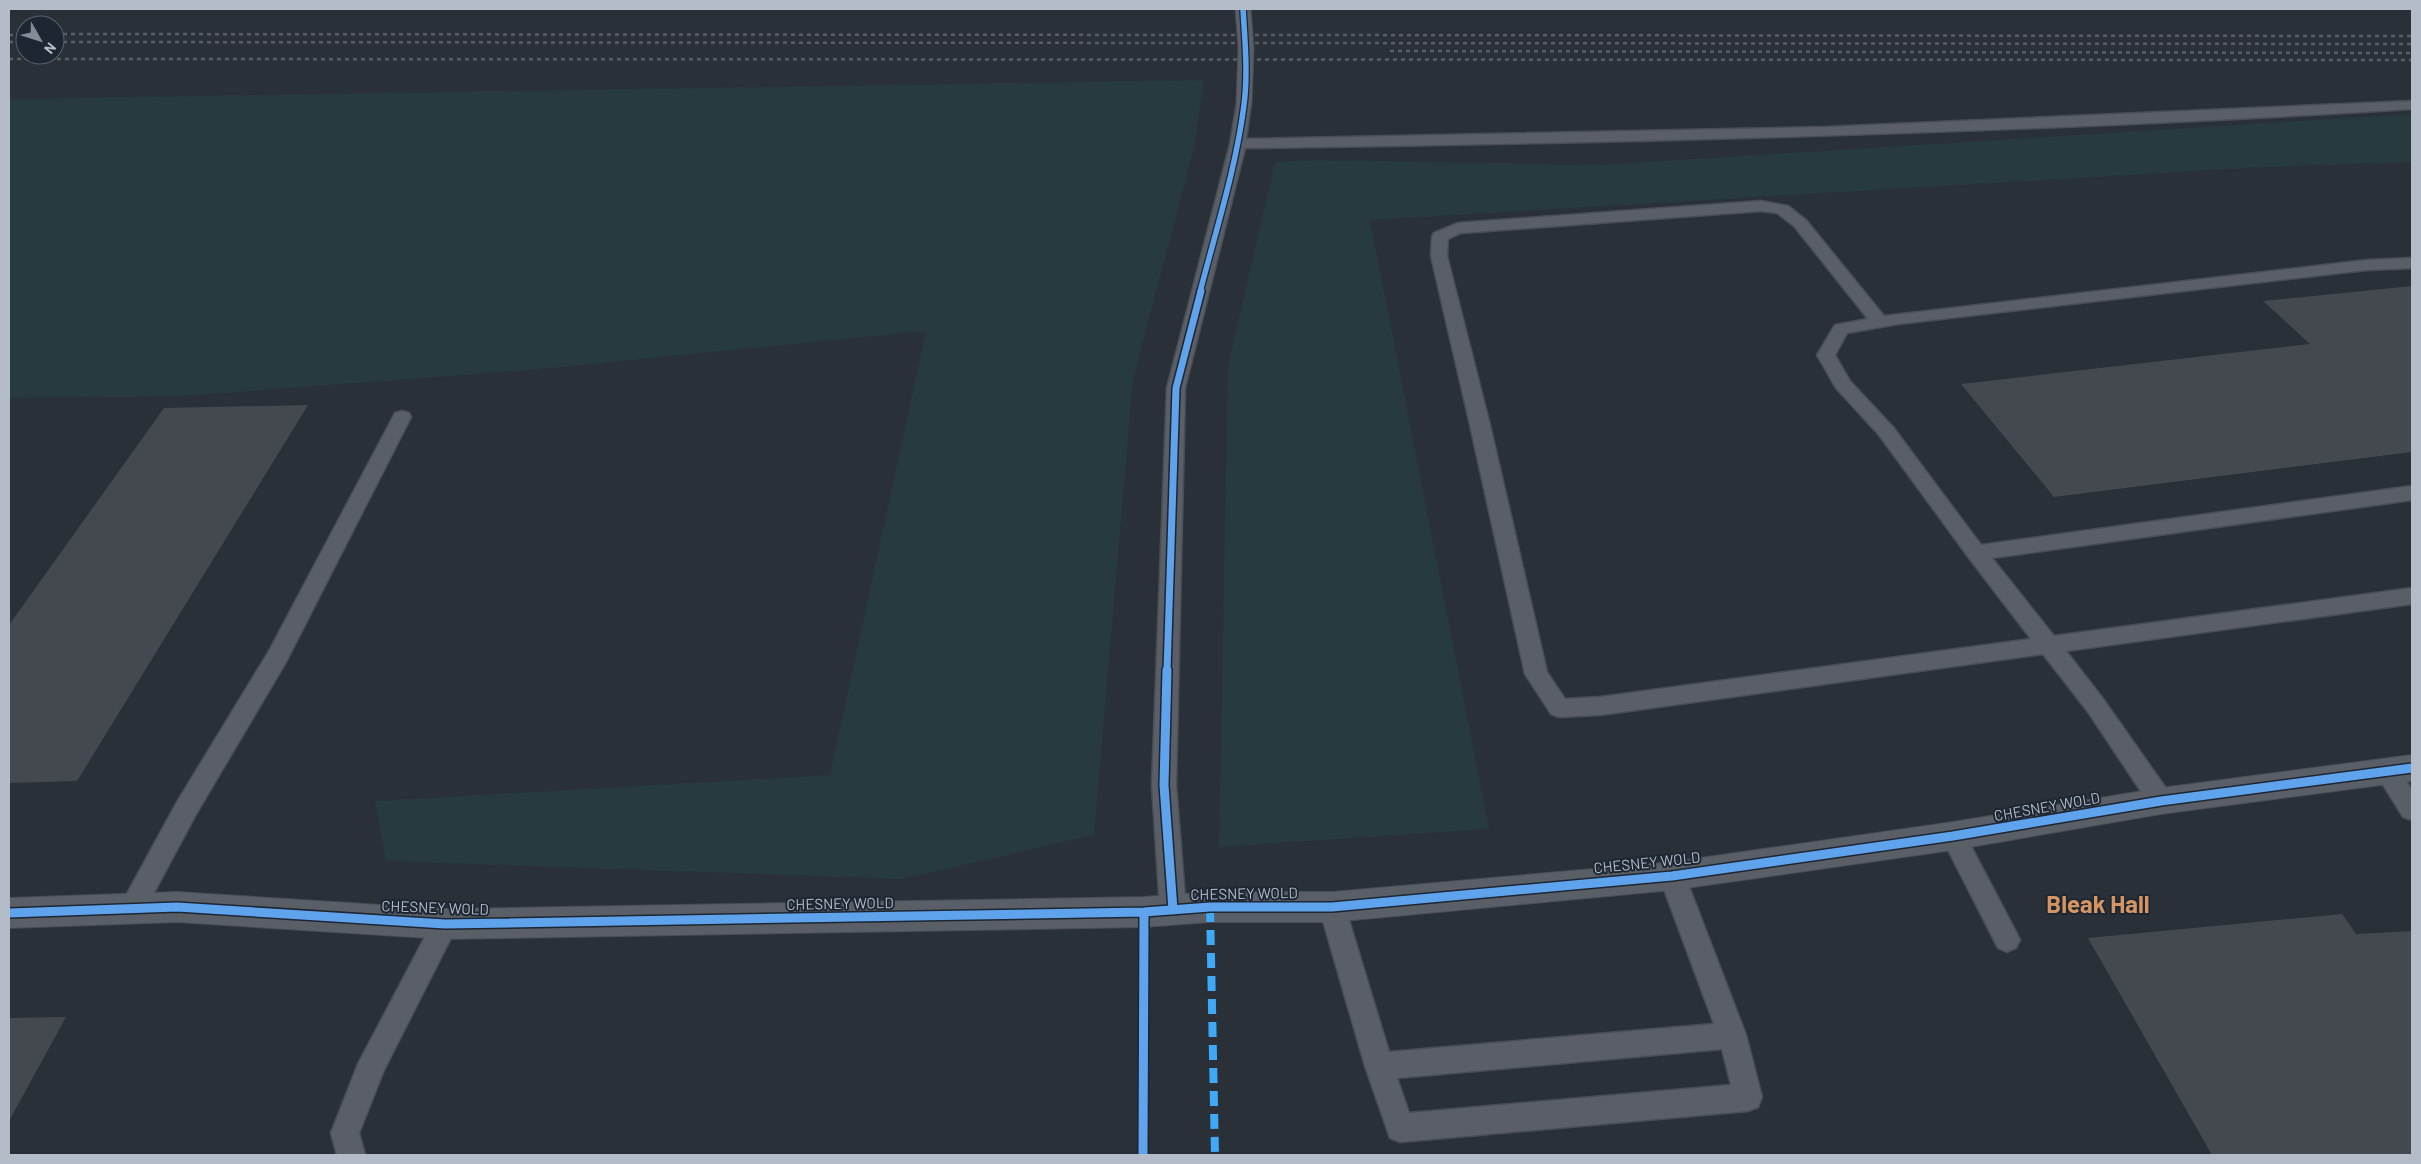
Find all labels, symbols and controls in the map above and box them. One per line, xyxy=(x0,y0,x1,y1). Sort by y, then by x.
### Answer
north arrow xyxy=(15,15,65,65)
text: N xyxy=(41,40,60,57)
street label: CHESNEY WOLD xyxy=(1992,788,2101,824)
street label: CHESNEY WOLD xyxy=(1593,847,1701,877)
street label: CHESNEY WOLD xyxy=(1190,883,1298,903)
district label: Bleak Hall xyxy=(2046,889,2150,918)
street label: CHESNEY WOLD xyxy=(786,893,894,913)
street label: CHESNEY WOLD xyxy=(381,896,489,918)

